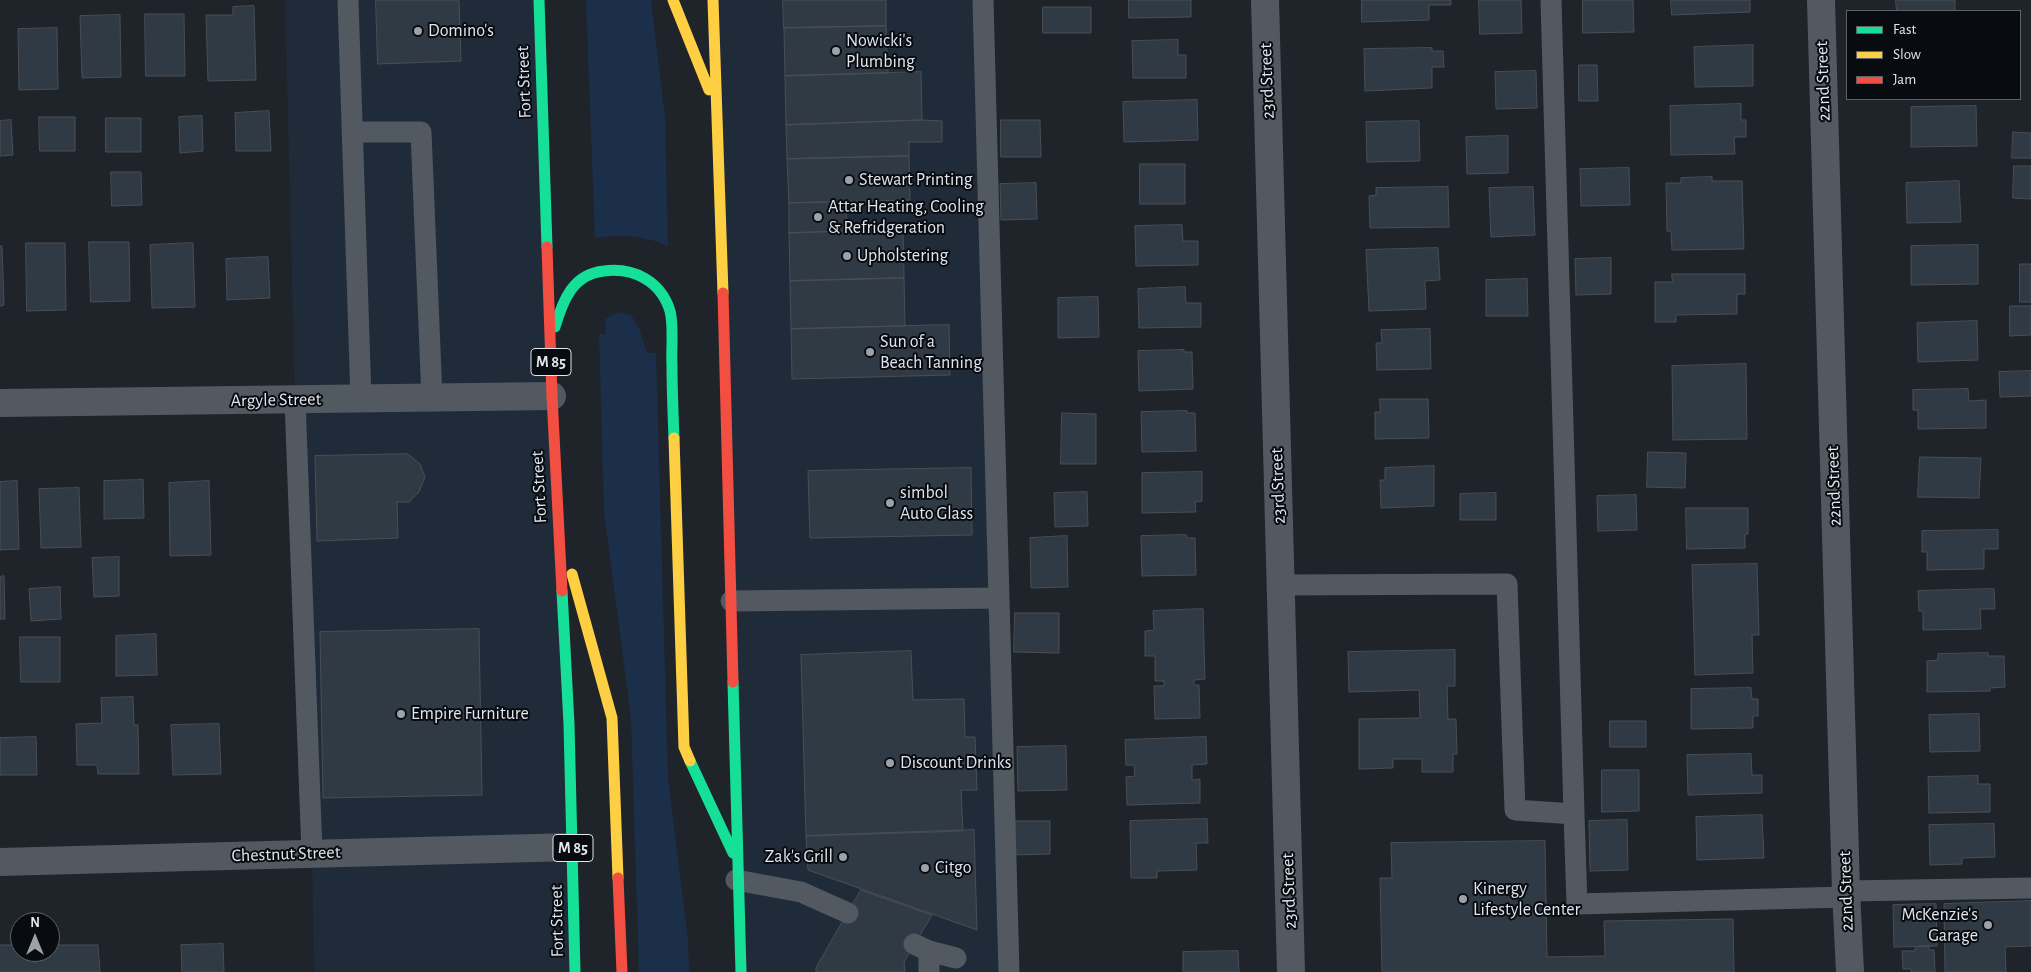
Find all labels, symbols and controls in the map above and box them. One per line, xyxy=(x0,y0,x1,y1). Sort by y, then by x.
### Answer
legend xyxy=(1846,10,2021,100)
place label: Domino's xyxy=(428,20,494,42)
text: Fast xyxy=(1893,22,1916,37)
marker: Domino's xyxy=(412,25,424,37)
place label: Nowicki's Plumbing xyxy=(846,30,915,72)
street label: 22nd Street xyxy=(1811,40,1835,122)
street label: 23rd Street xyxy=(1255,43,1279,119)
street label: Fort Street xyxy=(512,45,536,119)
marker: Nowicki's Plumbing xyxy=(830,45,842,57)
text: Slow xyxy=(1893,47,1921,62)
text: Jam xyxy=(1893,72,1916,87)
place label: Stewart Printing xyxy=(859,169,973,191)
marker: Stewart Printing xyxy=(843,174,855,186)
place label: Attar Heating, Cooling & Refridgeration xyxy=(828,196,984,238)
marker: Attar Heating, Cooling & Refridgeration xyxy=(812,211,824,223)
place label: Upholstering xyxy=(857,245,948,267)
marker: Upholstering xyxy=(841,250,853,262)
place label: Sun of a Beach Tanning xyxy=(880,331,982,374)
marker: Sun of a Beach Tanning xyxy=(864,346,876,358)
road number: M 85 xyxy=(531,348,571,376)
street label: Argyle Street xyxy=(231,388,321,412)
street label: 22nd Street xyxy=(1822,445,1846,527)
street label: 23rd Street xyxy=(1266,448,1290,524)
street label: Fort Street xyxy=(526,450,552,524)
place label: simbol Auto Glass xyxy=(900,482,973,524)
marker: simbol Auto Glass xyxy=(884,497,896,509)
place label: Empire Furniture xyxy=(411,703,529,725)
marker: Empire Furniture xyxy=(395,708,407,720)
place label: Discount Drinks xyxy=(900,752,1011,774)
marker: Discount Drinks xyxy=(884,757,896,769)
road number: M 85 xyxy=(553,834,593,861)
street label: Chestnut Street xyxy=(231,841,341,867)
place label: Zak's Grill xyxy=(765,846,833,868)
street label: 22nd Street xyxy=(1834,850,1858,932)
marker: Zak's Grill xyxy=(837,851,849,863)
street label: 23rd Street xyxy=(1277,853,1301,929)
place label: Citgo xyxy=(935,857,972,879)
marker: Citgo xyxy=(919,862,931,874)
place label: Kinergy Lifestyle Center xyxy=(1473,878,1580,921)
street label: Fort Street xyxy=(546,884,568,958)
marker: Kinergy Lifestyle Center xyxy=(1457,893,1469,905)
place label: McKenzie's Garage xyxy=(1901,904,1978,946)
north arrow xyxy=(10,912,60,962)
text: N xyxy=(30,916,40,930)
marker: McKenzie's Garage xyxy=(1982,919,1994,931)

